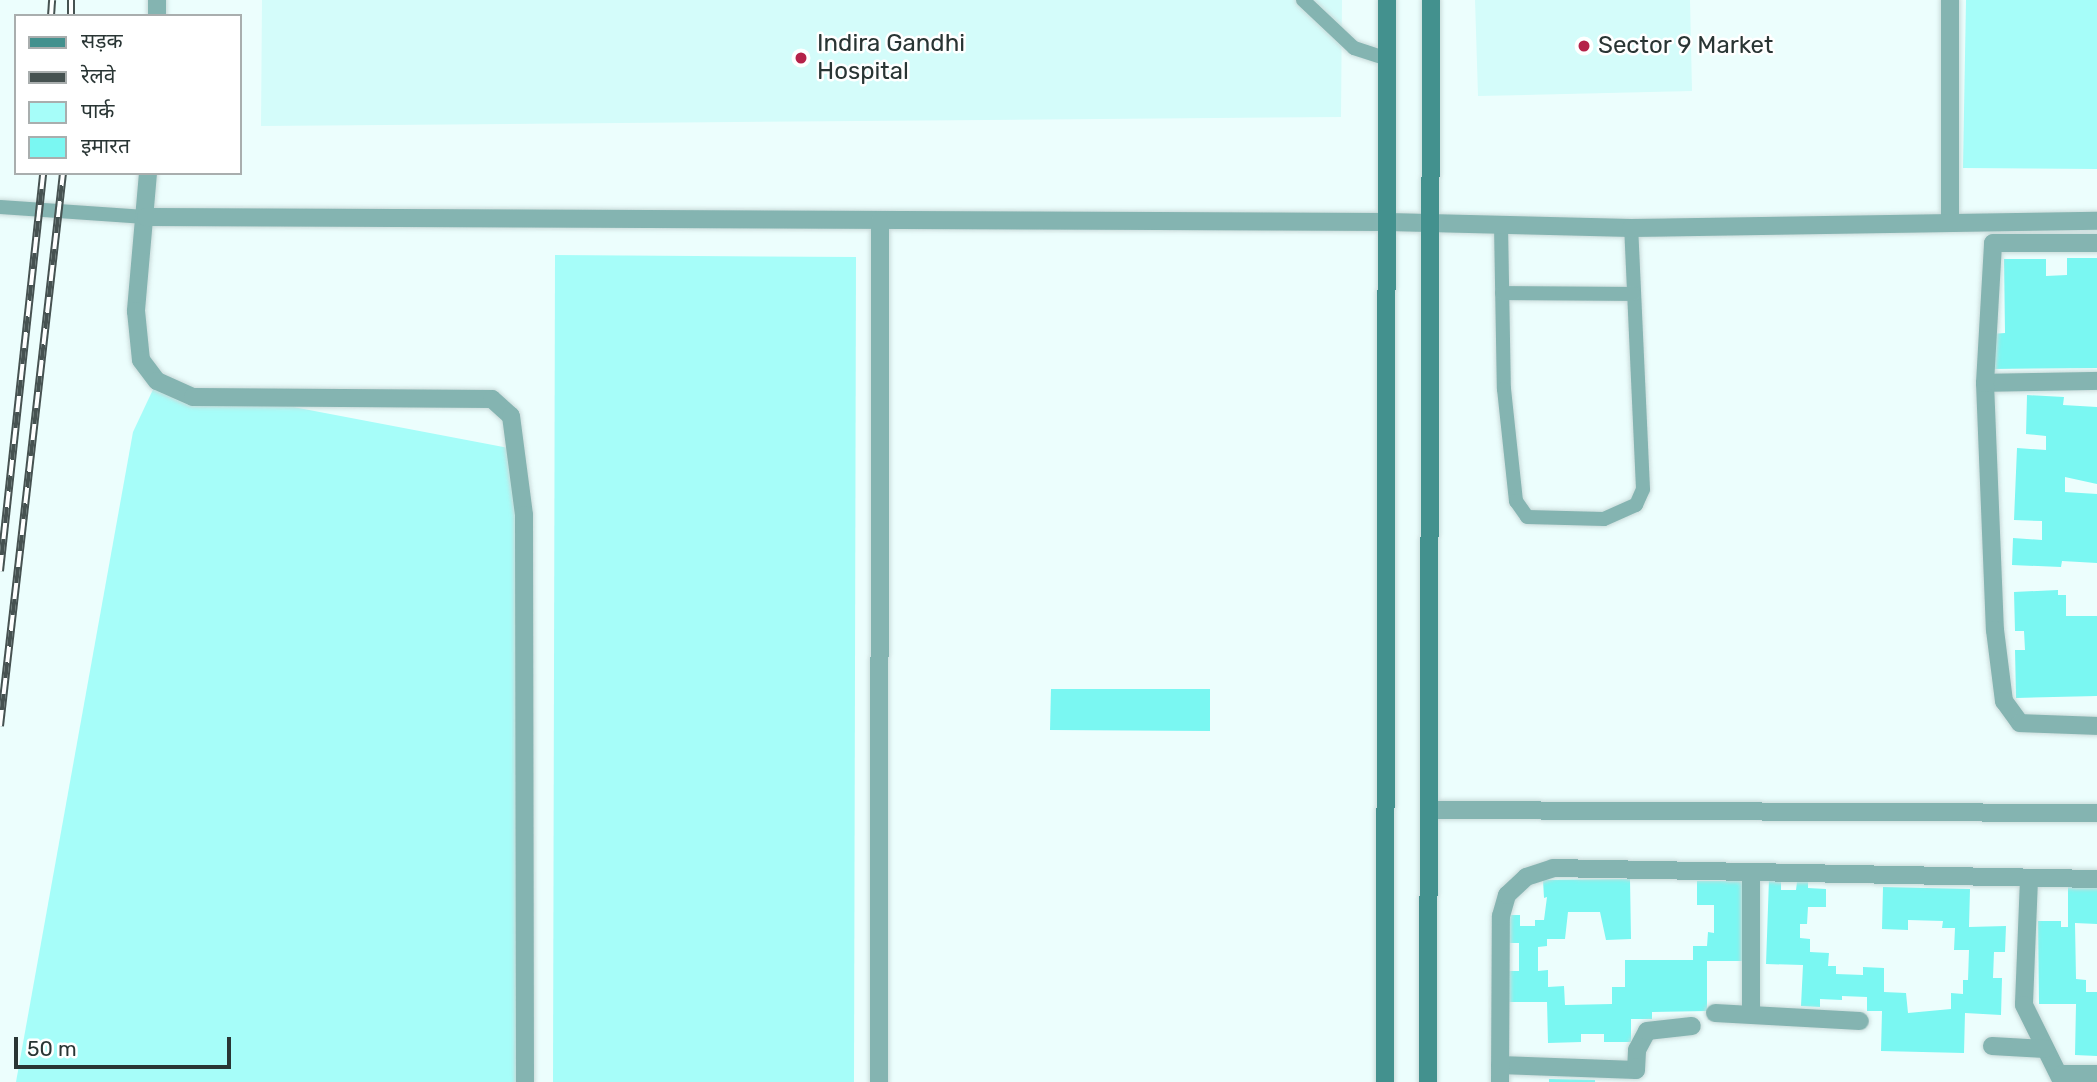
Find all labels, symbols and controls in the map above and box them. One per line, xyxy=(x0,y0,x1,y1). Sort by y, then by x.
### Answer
legend xyxy=(14,14,242,175)
text: सड़क xyxy=(81,28,123,53)
place label: Indira Gandhi Hospital xyxy=(817,30,965,86)
place label: Sector 9 Market xyxy=(1598,32,1774,60)
marker: Sector 9 Market xyxy=(1576,38,1592,54)
marker: Indira Gandhi Hospital xyxy=(791,48,811,68)
text: रेलवे xyxy=(81,63,116,88)
text: पार्क xyxy=(81,98,115,123)
text: इमारत xyxy=(81,133,130,158)
scale bar xyxy=(18,1023,234,1066)
text: 50 m xyxy=(27,1036,77,1061)

